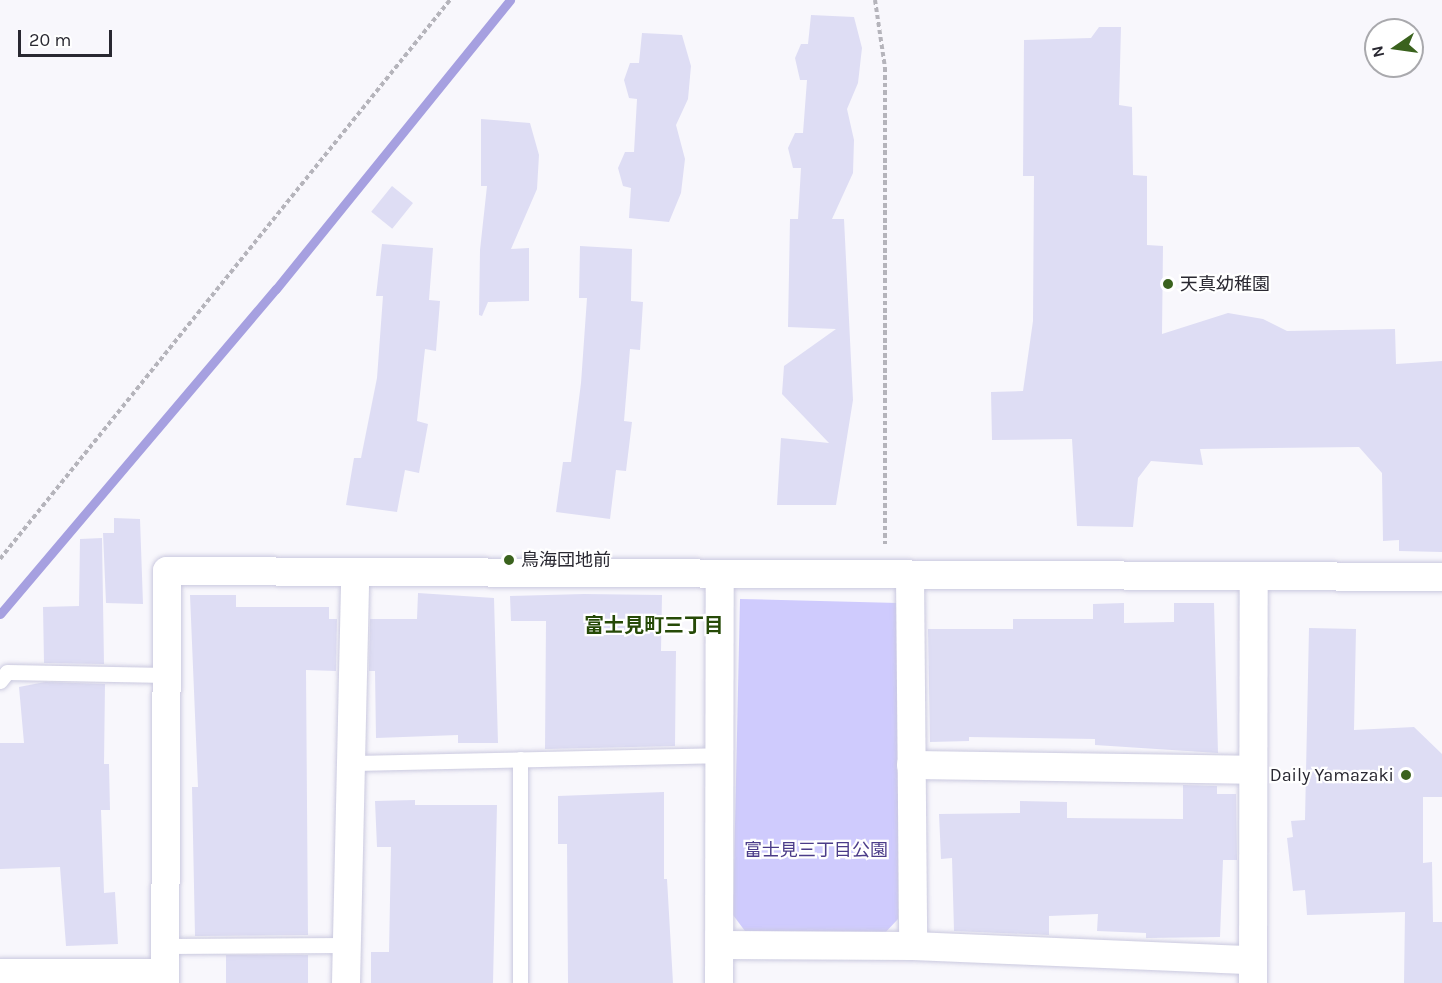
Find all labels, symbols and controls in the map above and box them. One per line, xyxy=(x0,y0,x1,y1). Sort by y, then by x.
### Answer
scale bar xyxy=(21,18,116,56)
north arrow xyxy=(1364,18,1424,78)
text: 20 m xyxy=(29,29,71,51)
text: N xyxy=(1367,44,1388,59)
place label: 天真幼稚園 xyxy=(1180,273,1270,295)
marker: 天真幼稚園 xyxy=(1161,277,1175,291)
place label: 鳥海団地前 xyxy=(521,549,611,571)
marker: 鳥海団地前 xyxy=(502,553,516,567)
district label: 富士見町三丁目 xyxy=(584,613,724,637)
place label: Daily Yamazaki xyxy=(1270,764,1394,786)
marker: Daily Yamazaki xyxy=(1399,768,1413,782)
park label: 富士見三丁目公園 xyxy=(744,839,888,861)

